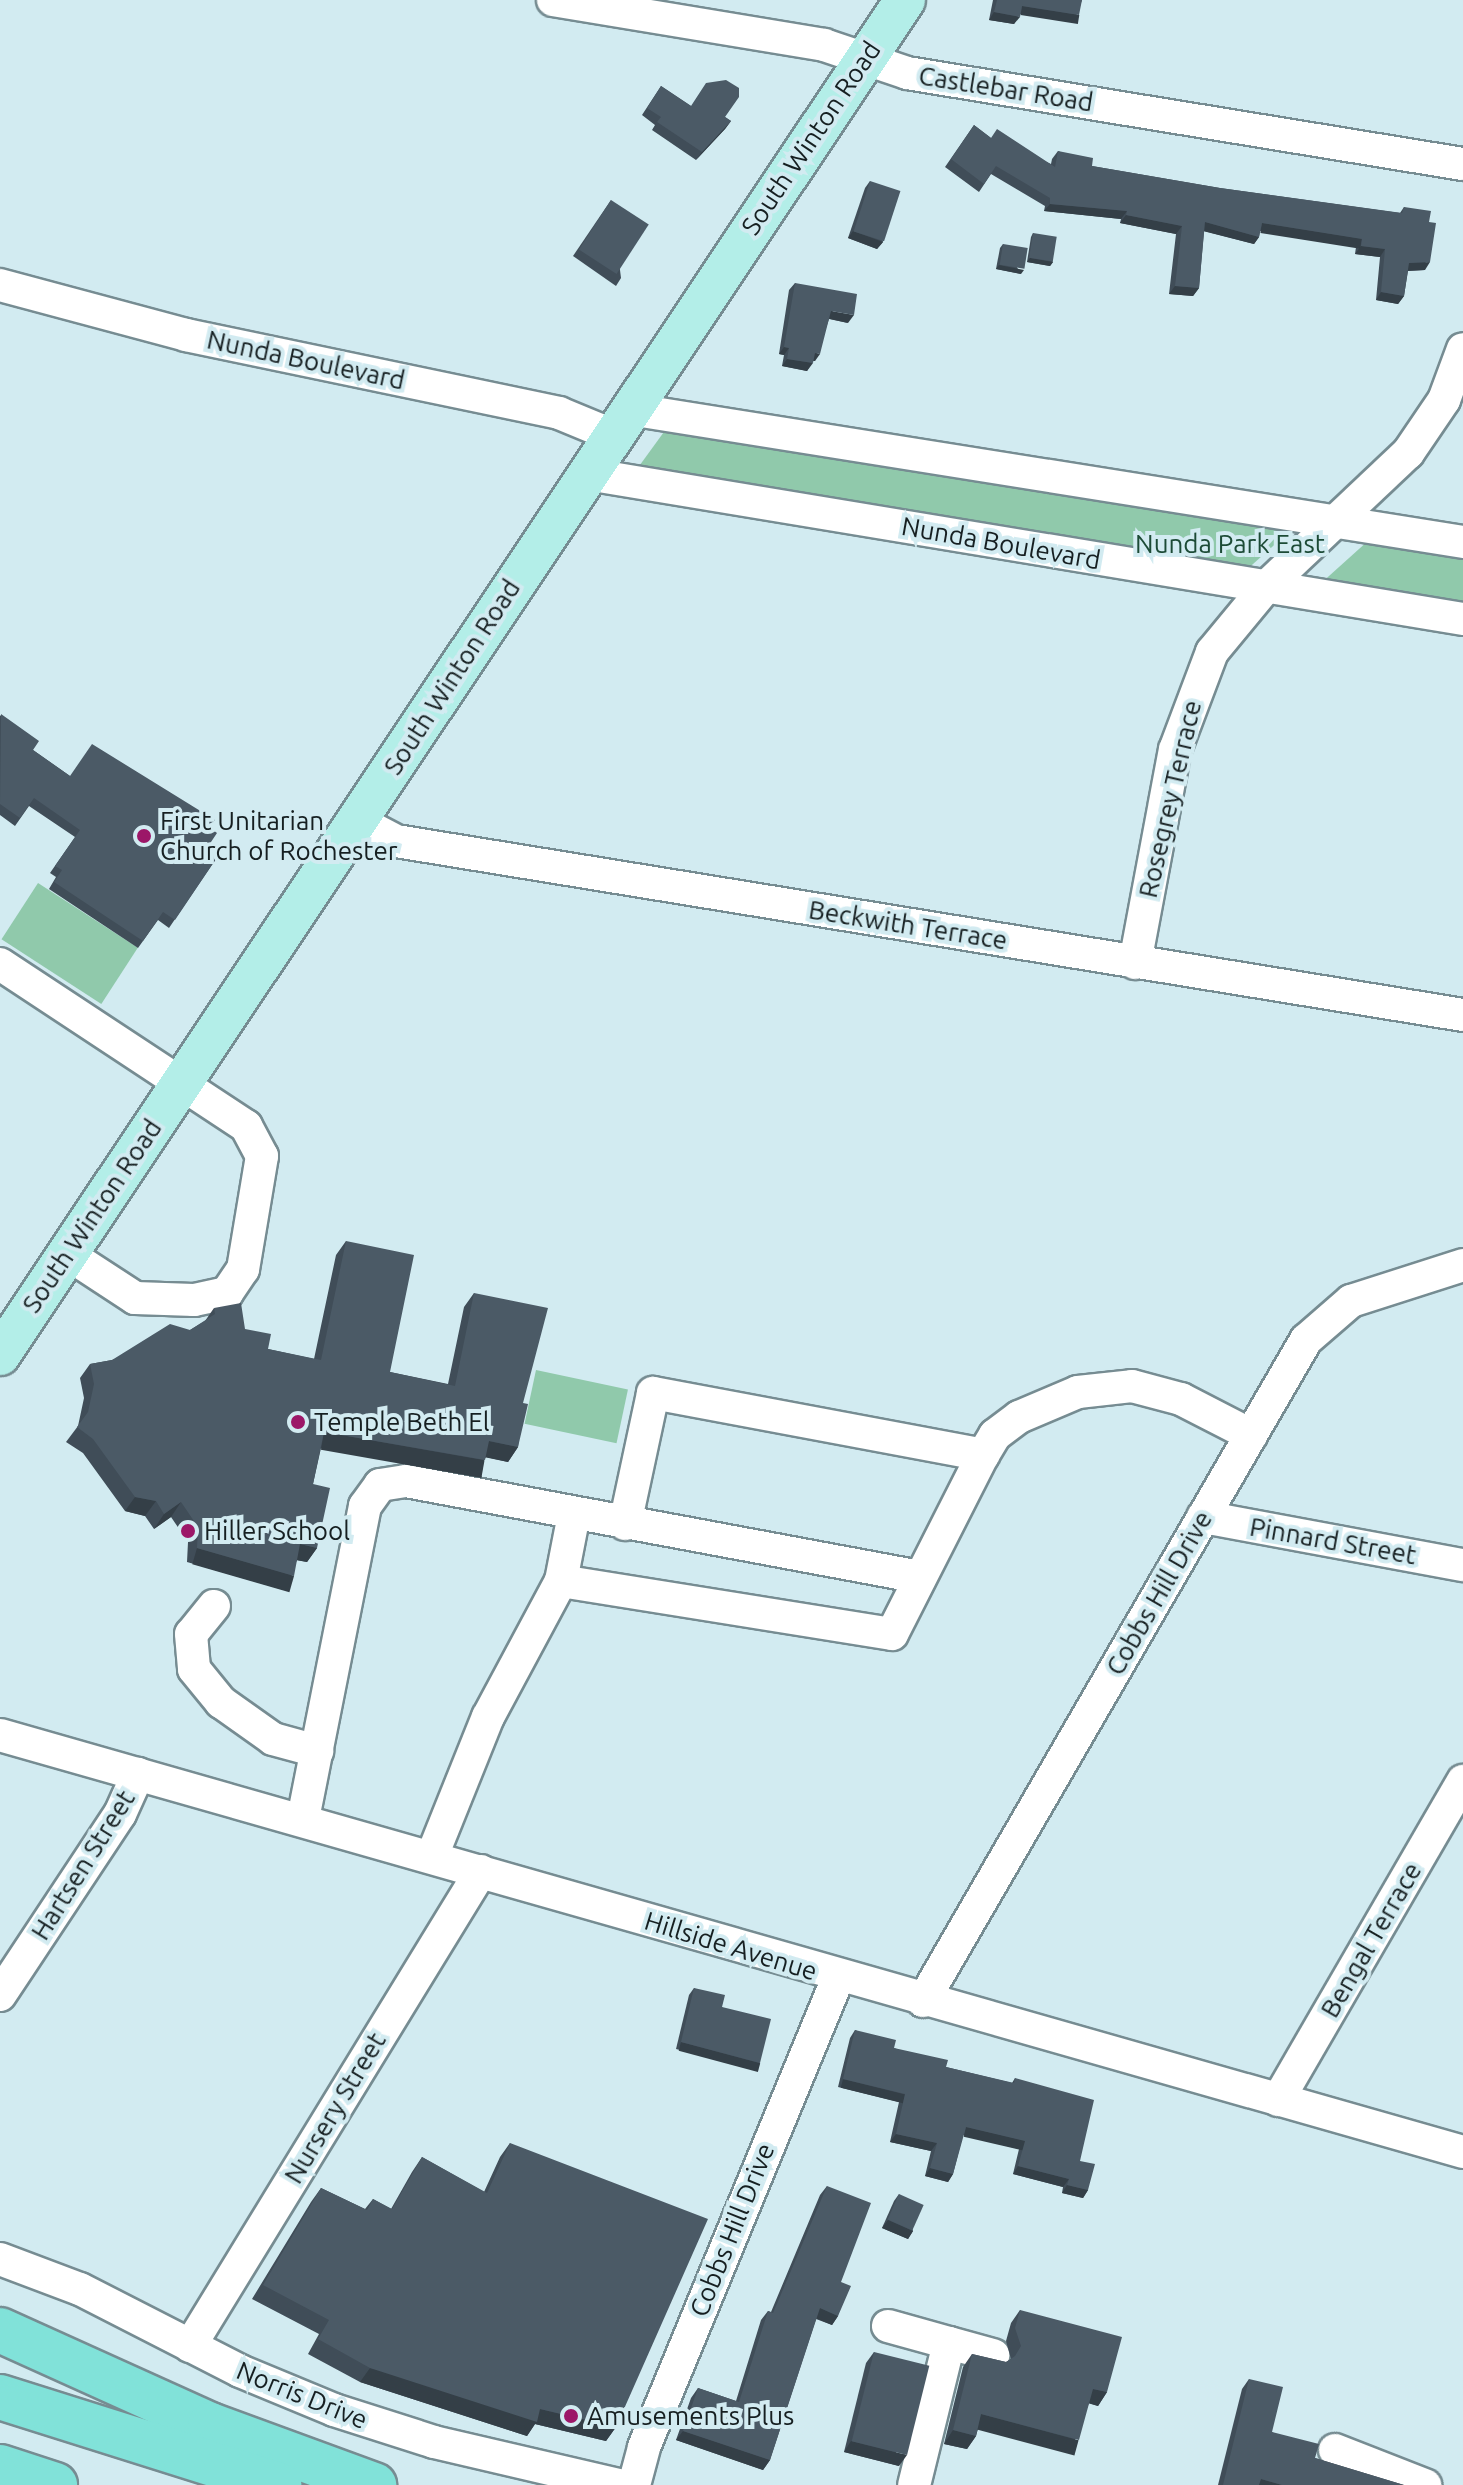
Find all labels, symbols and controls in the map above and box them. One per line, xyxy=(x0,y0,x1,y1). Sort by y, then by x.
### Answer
street label: South Winton Road xyxy=(735,35,887,241)
street label: Castlebar Road xyxy=(916,60,1096,118)
street label: Nunda Boulevard xyxy=(204,324,408,396)
street label: Nunda Boulevard xyxy=(899,510,1103,576)
park label: Nunda Park East xyxy=(1135,528,1325,560)
street label: South Winton Road xyxy=(377,574,527,780)
street label: Rosegrey Terrace xyxy=(1132,697,1208,901)
place label: First Unitarian Church of Rochester xyxy=(160,805,398,866)
marker: First Unitarian Church of Rochester xyxy=(135,827,153,845)
street label: Beckwith Terrace xyxy=(806,894,1010,956)
street label: South Winton Road xyxy=(16,1113,168,1319)
place label: Temple Beth El xyxy=(314,1406,490,1438)
marker: Temple Beth El xyxy=(289,1413,307,1431)
street label: Cobbs Hill Drive xyxy=(1099,1505,1219,1681)
street label: Pinnard Street xyxy=(1247,1511,1419,1571)
place label: Hiller School xyxy=(204,1515,350,1547)
marker: Hiller School xyxy=(179,1522,197,1540)
street label: Hartsen Street xyxy=(25,1784,141,1946)
street label: Bengal Terrace xyxy=(1314,1857,1428,2023)
street label: Hillside Avenue xyxy=(641,1905,821,1987)
street label: Nursery Street xyxy=(278,2027,392,2189)
street label: Cobbs Hill Drive xyxy=(683,2139,781,2321)
street label: Norris Drive xyxy=(232,2355,372,2435)
place label: Amusements Plus xyxy=(587,2400,794,2432)
marker: Amusements Plus xyxy=(562,2407,580,2425)

